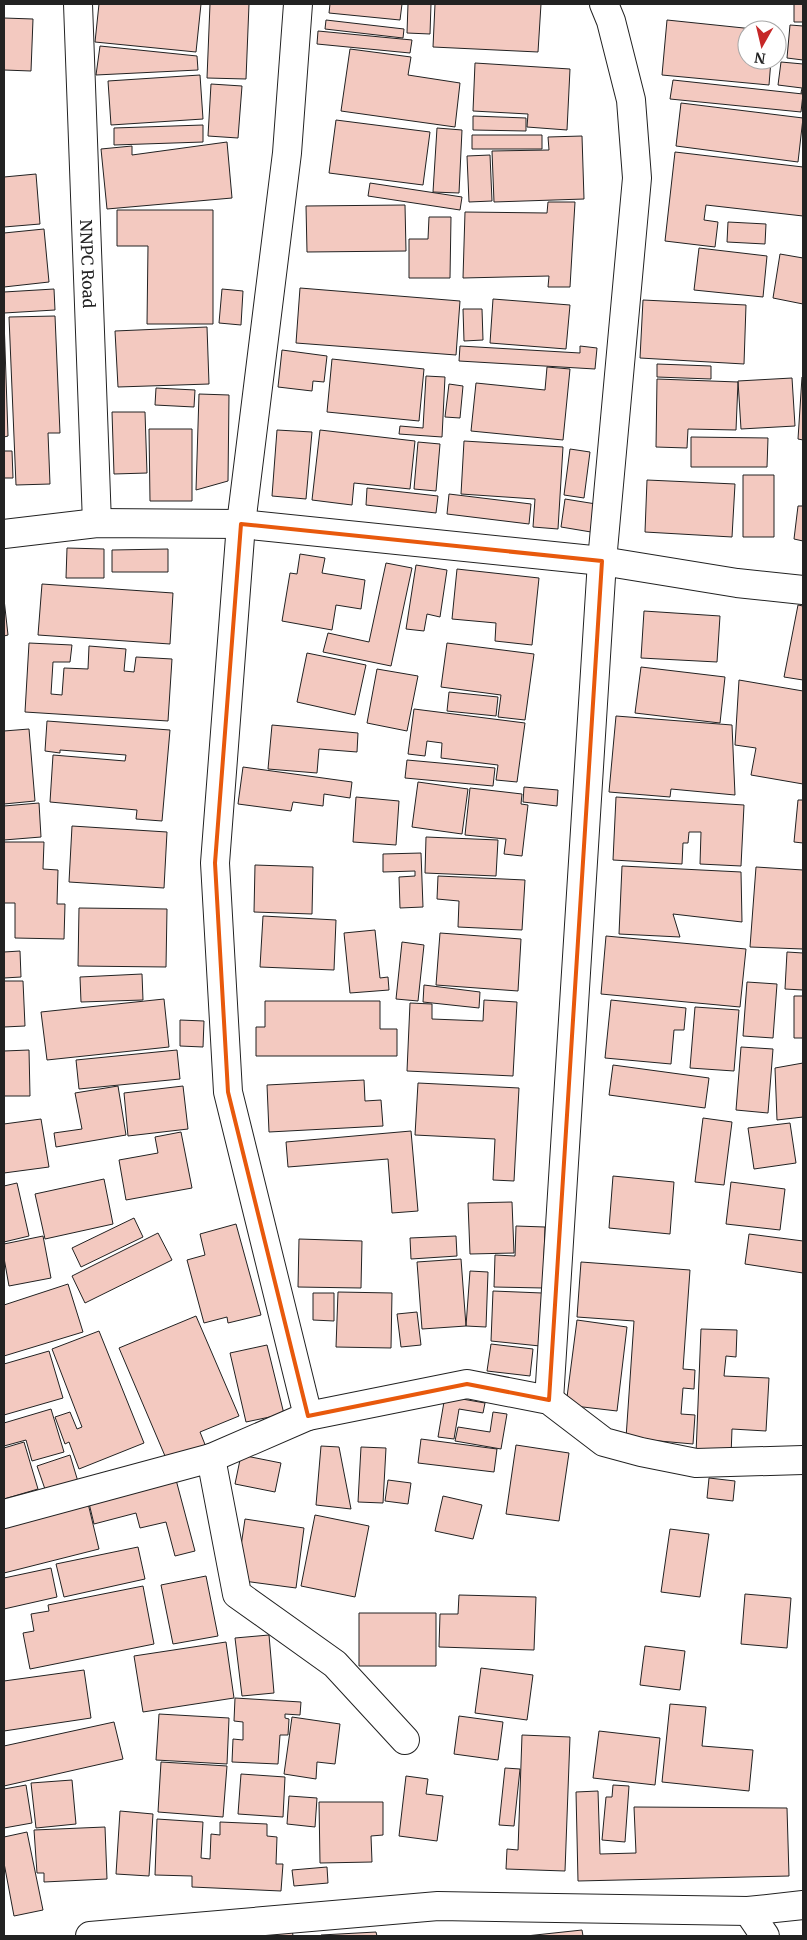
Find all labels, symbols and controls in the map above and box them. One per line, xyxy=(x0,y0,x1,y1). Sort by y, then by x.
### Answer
north arrow xyxy=(737,20,787,70)
text: N xyxy=(753,48,767,68)
street label: NNPC Road xyxy=(76,219,99,309)

